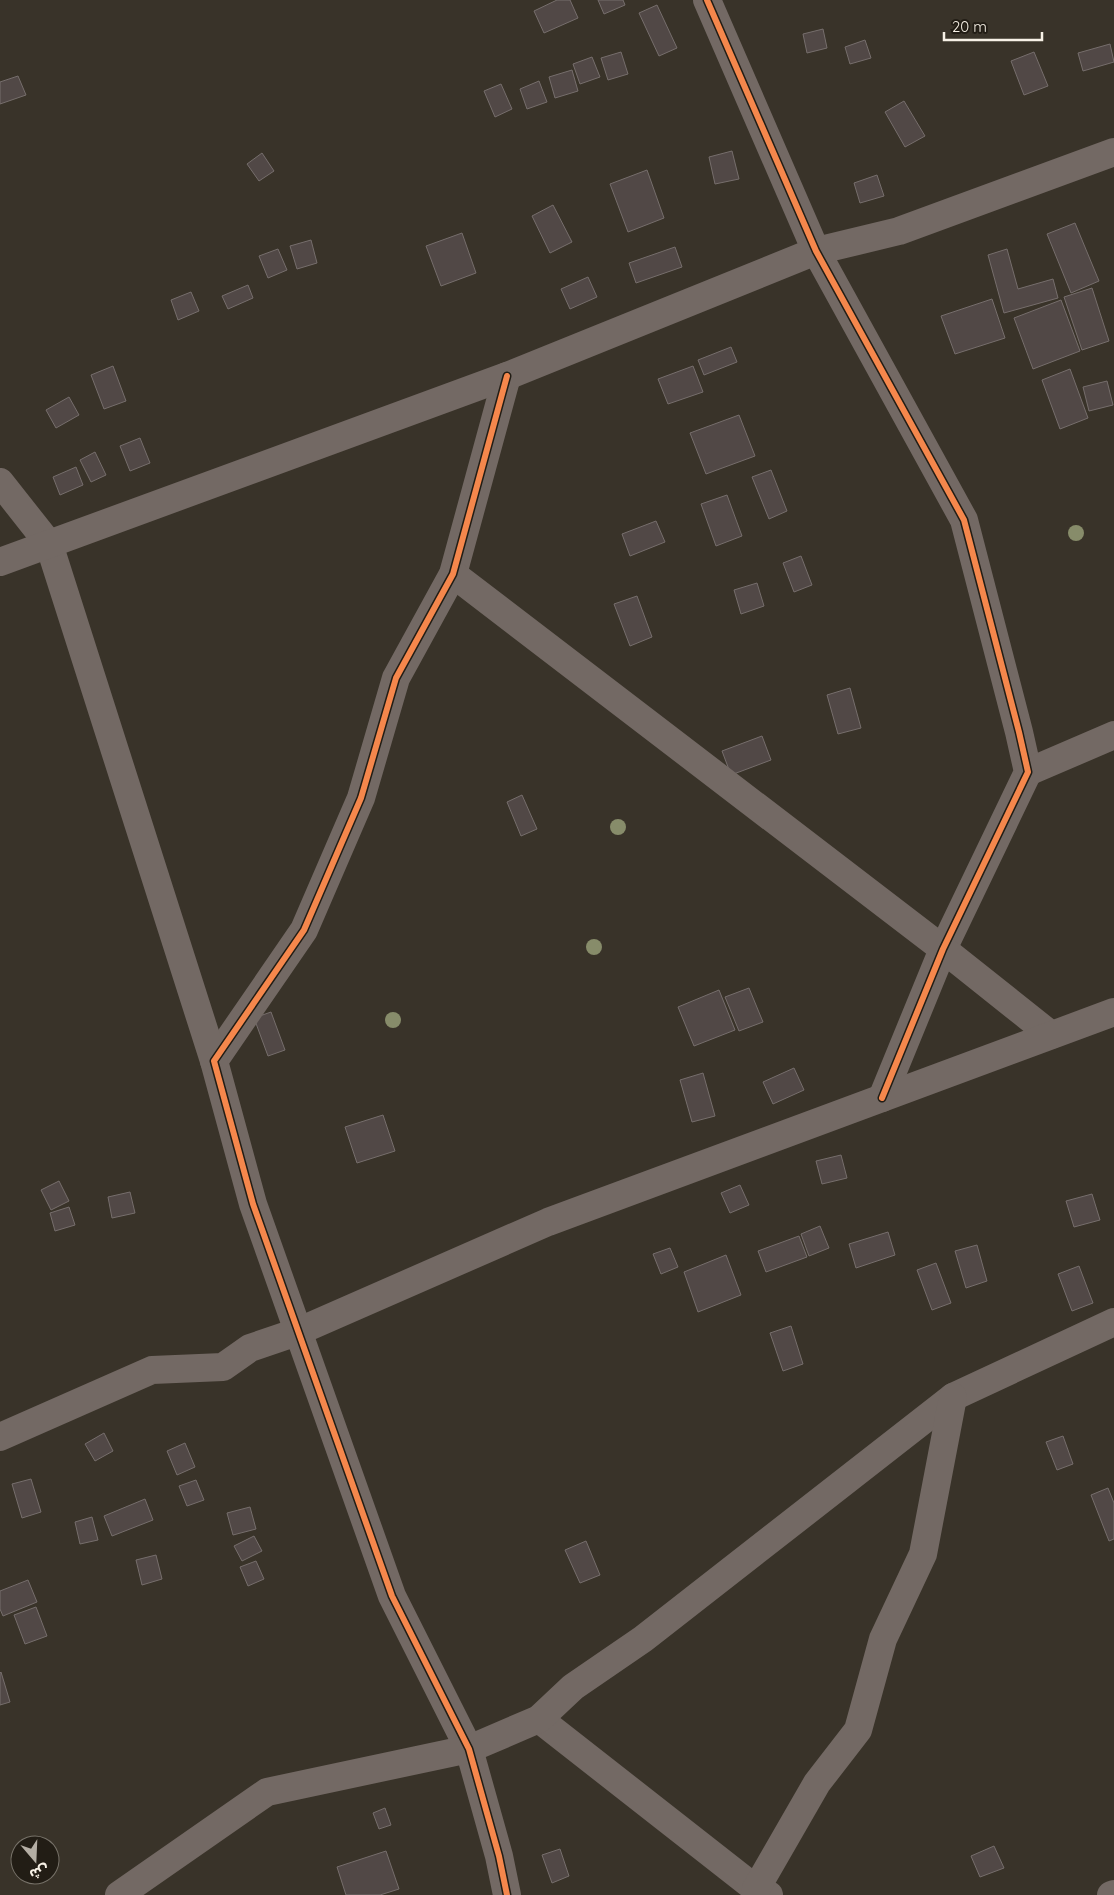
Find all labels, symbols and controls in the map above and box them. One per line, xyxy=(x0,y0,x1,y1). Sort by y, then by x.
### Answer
scale bar xyxy=(944,10,1042,42)
text: 20 m xyxy=(952,17,987,36)
north arrow xyxy=(10,1835,60,1885)
text: ش xyxy=(27,1861,51,1884)

